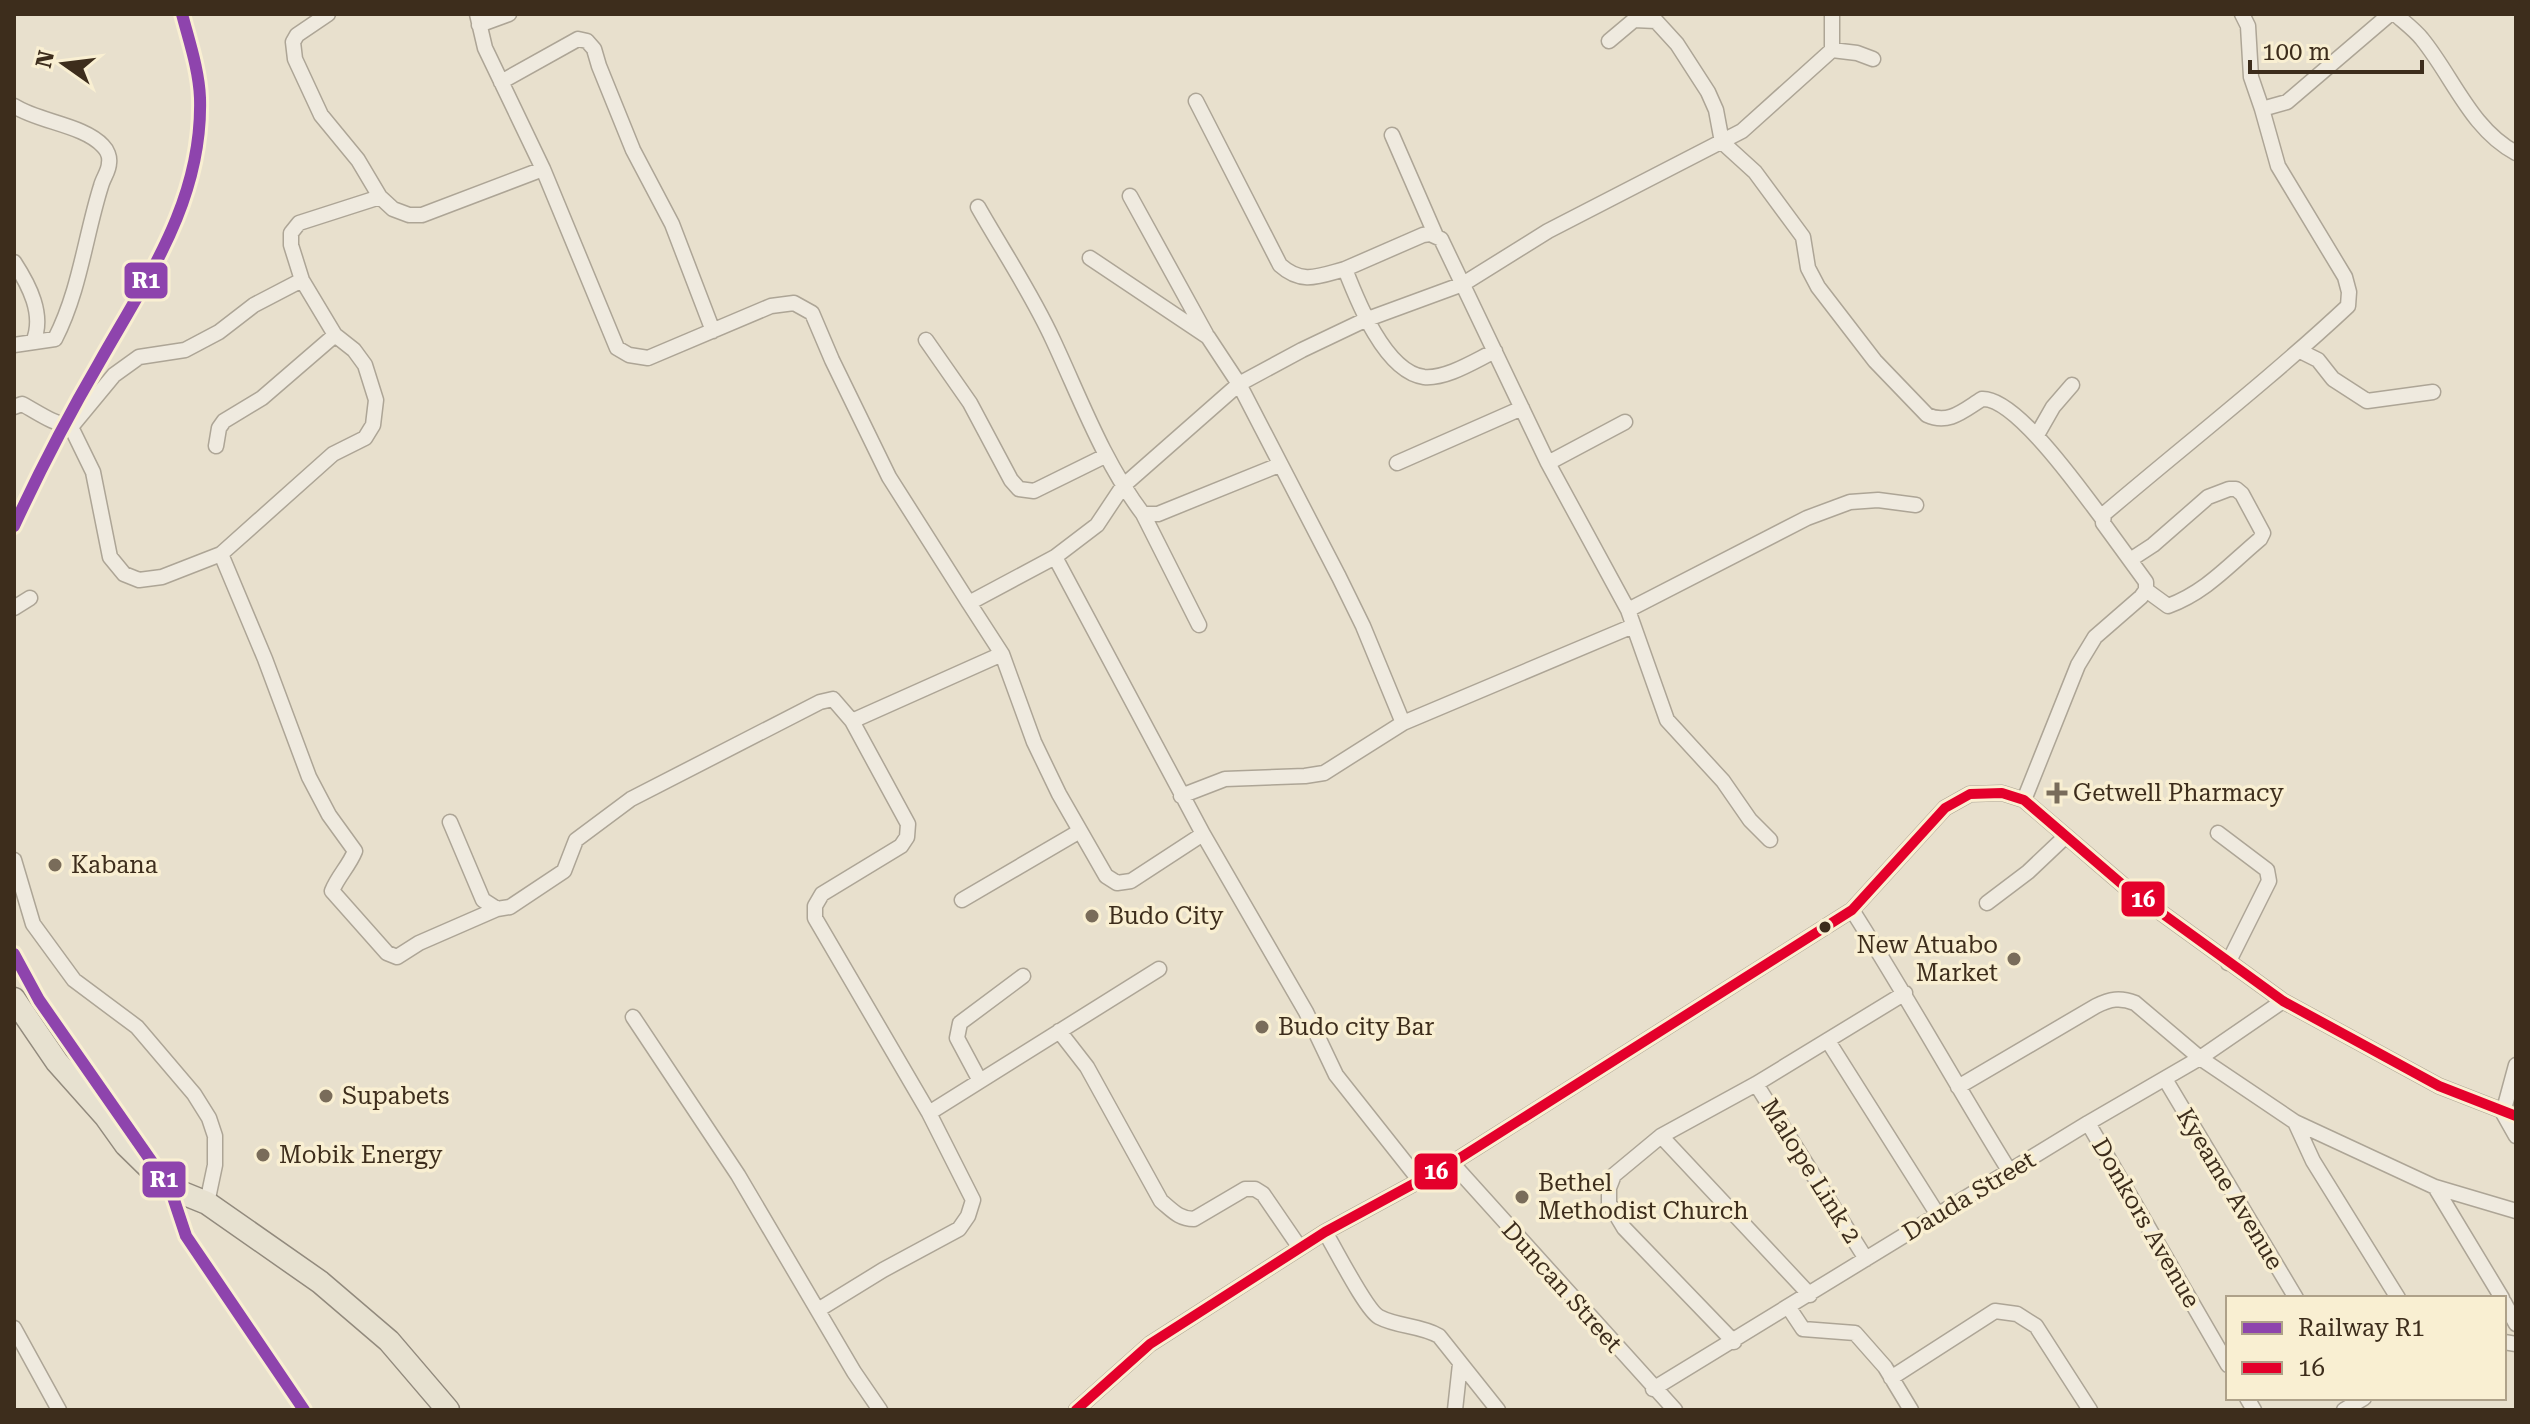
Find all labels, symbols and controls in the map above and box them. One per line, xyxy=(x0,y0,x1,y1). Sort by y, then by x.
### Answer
north arrow xyxy=(24,24,104,104)
scale bar xyxy=(2250,24,2422,74)
text: 100 m xyxy=(2262,38,2330,66)
text: N xyxy=(31,48,59,71)
line badge: R1 xyxy=(123,261,169,300)
text: R1 xyxy=(132,268,160,293)
place label: Getwell Pharmacy xyxy=(2073,779,2285,807)
marker: Getwell Pharmacy xyxy=(2048,784,2066,802)
place label: Kabana xyxy=(71,851,158,879)
marker: Kabana xyxy=(46,856,64,874)
line badge: 16 xyxy=(2120,880,2166,918)
text: 16 xyxy=(2131,887,2155,912)
place label: Budo City xyxy=(1108,902,1224,930)
marker: Budo City xyxy=(1083,907,1101,925)
unlabelled marker xyxy=(1817,919,1833,935)
place label: New Atuabo Market xyxy=(1856,931,1998,987)
marker: New Atuabo Market xyxy=(2005,950,2023,968)
place label: Budo city Bar xyxy=(1278,1013,1434,1041)
marker: Budo city Bar xyxy=(1253,1018,1271,1036)
place label: Supabets xyxy=(342,1082,449,1110)
marker: Supabets xyxy=(317,1087,335,1105)
street label: Malope Link 2 xyxy=(1755,1094,1867,1248)
street label: Kyeame Avenue xyxy=(2171,1103,2289,1275)
street label: Donkors Avenue xyxy=(2086,1133,2206,1313)
place label: Mobik Energy xyxy=(279,1141,443,1169)
street label: Dauda Street xyxy=(1898,1145,2040,1247)
marker: Mobik Energy xyxy=(254,1146,272,1164)
line badge: 16 xyxy=(1413,1152,1459,1191)
text: 16 xyxy=(1424,1159,1448,1184)
line badge: R1 xyxy=(141,1160,187,1199)
text: R1 xyxy=(150,1167,178,1192)
place label: Bethel Methodist Church xyxy=(1538,1169,1749,1225)
marker: Bethel Methodist Church xyxy=(1513,1188,1531,1206)
street label: Duncan Street xyxy=(1496,1216,1628,1358)
legend xyxy=(2226,1296,2506,1400)
text: Railway R1 xyxy=(2298,1314,2425,1342)
text: 16 xyxy=(2298,1354,2325,1382)

